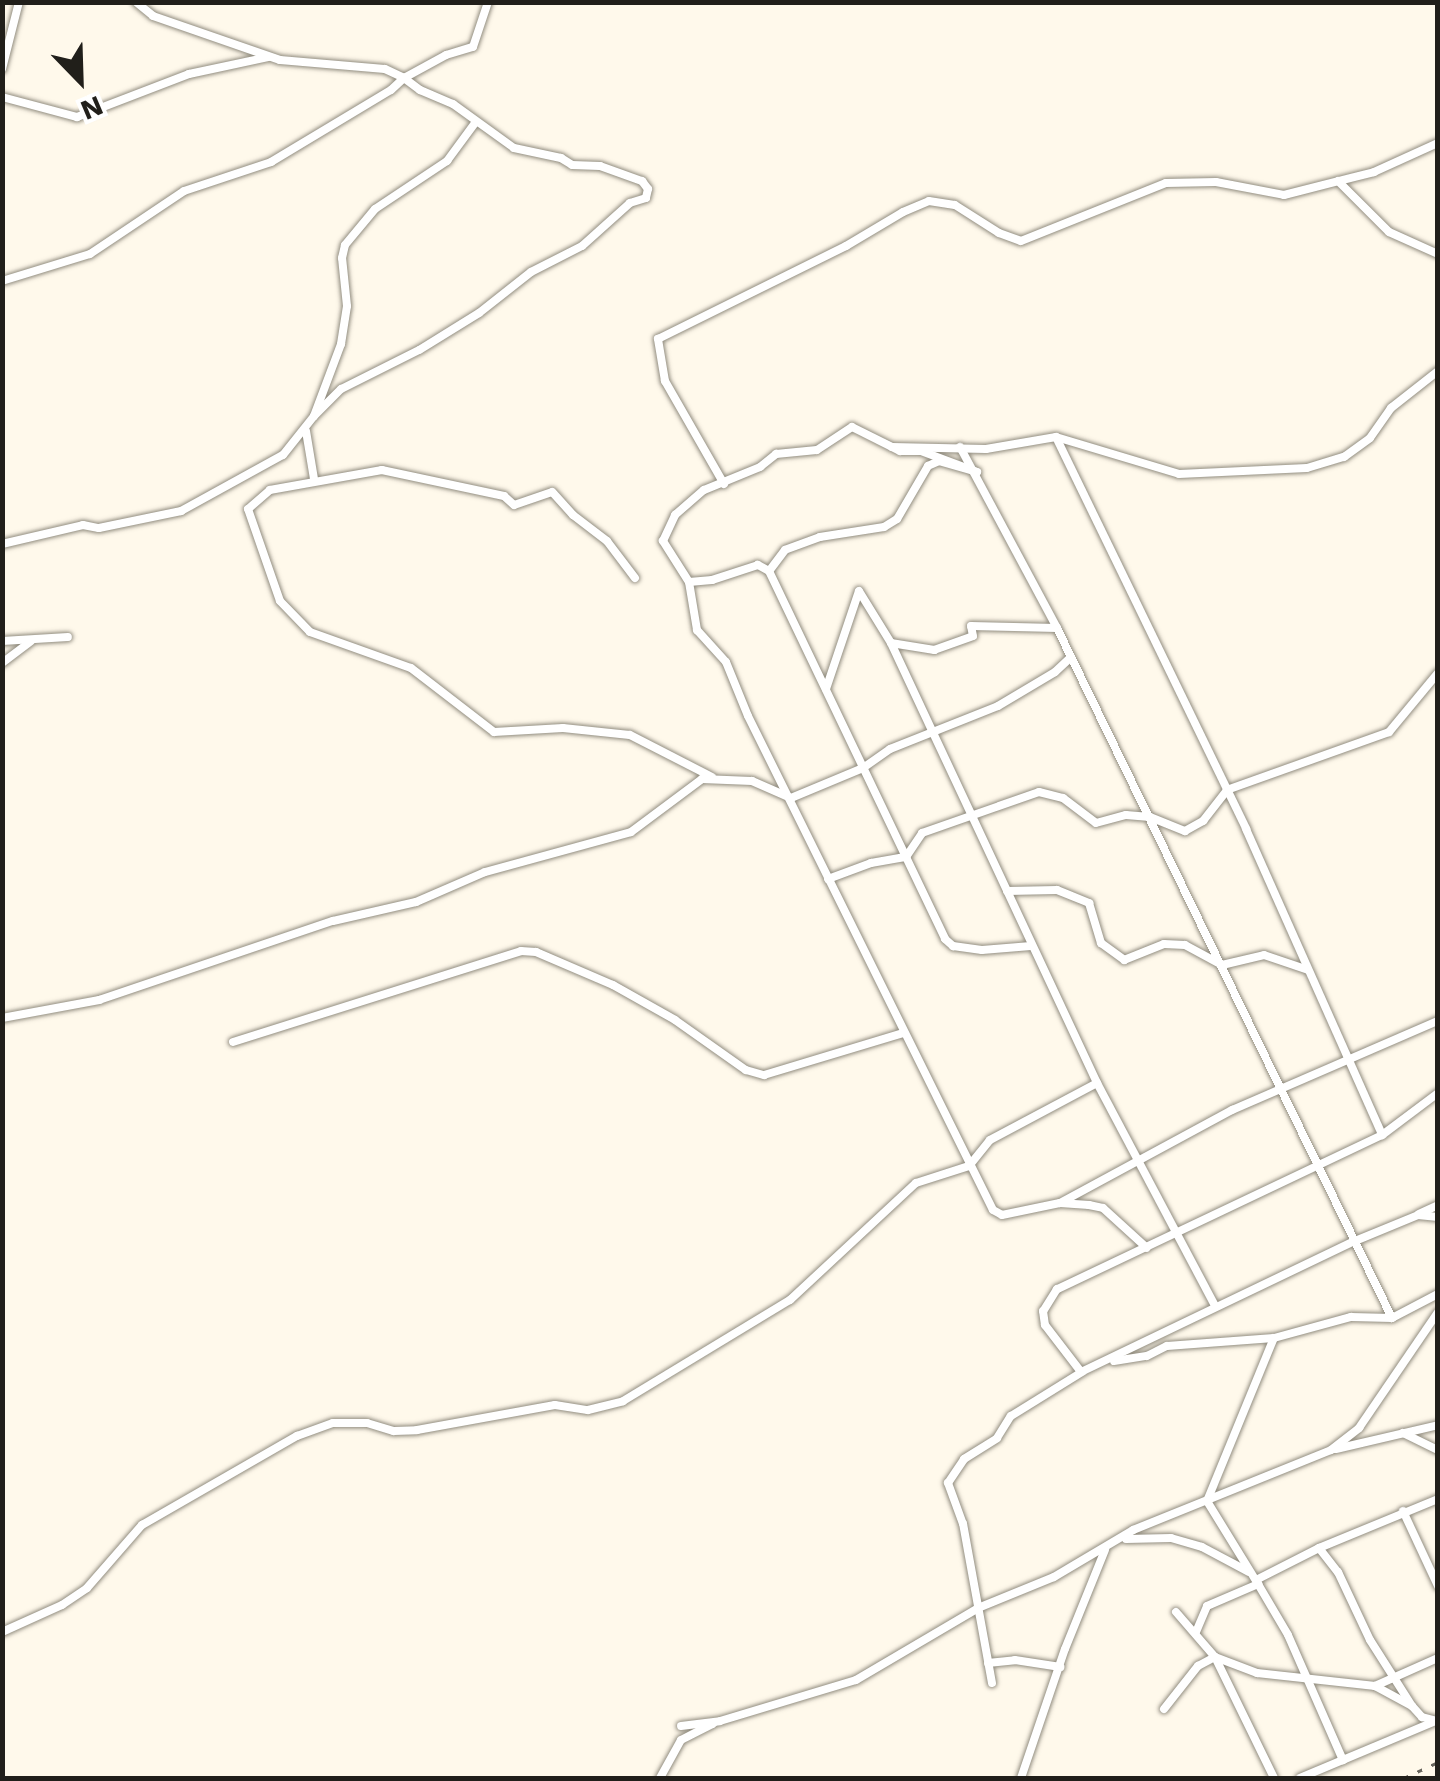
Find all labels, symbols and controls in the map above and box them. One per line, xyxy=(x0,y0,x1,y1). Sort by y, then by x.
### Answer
north arrow xyxy=(30,30,130,130)
text: N xyxy=(76,89,108,127)

